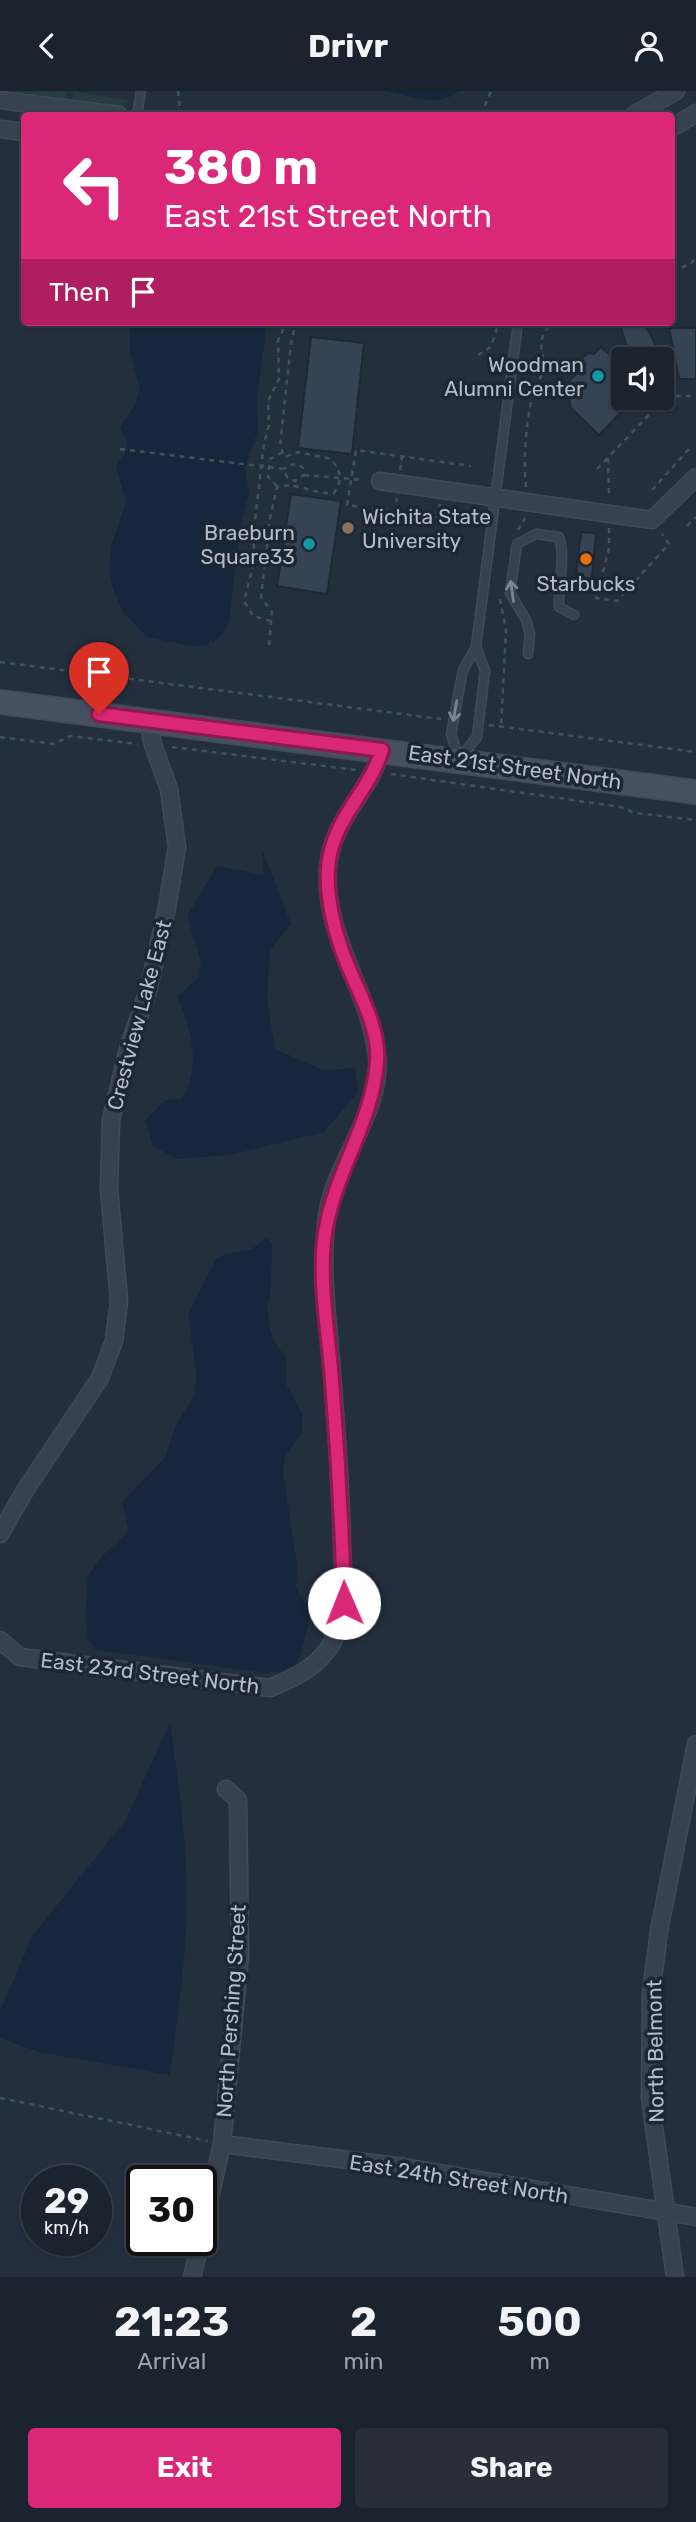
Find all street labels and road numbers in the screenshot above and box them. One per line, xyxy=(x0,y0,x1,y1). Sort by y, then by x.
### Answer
street label: East 21st Street North xyxy=(407,740,623,794)
street label: Crestview Lake East xyxy=(102,917,176,1113)
street label: East 23rd Street North xyxy=(39,1647,261,1699)
street label: North Pershing Street xyxy=(211,1904,251,2118)
street label: North Belmont xyxy=(641,1979,669,2123)
street label: East 24th Street North xyxy=(348,2149,570,2209)

